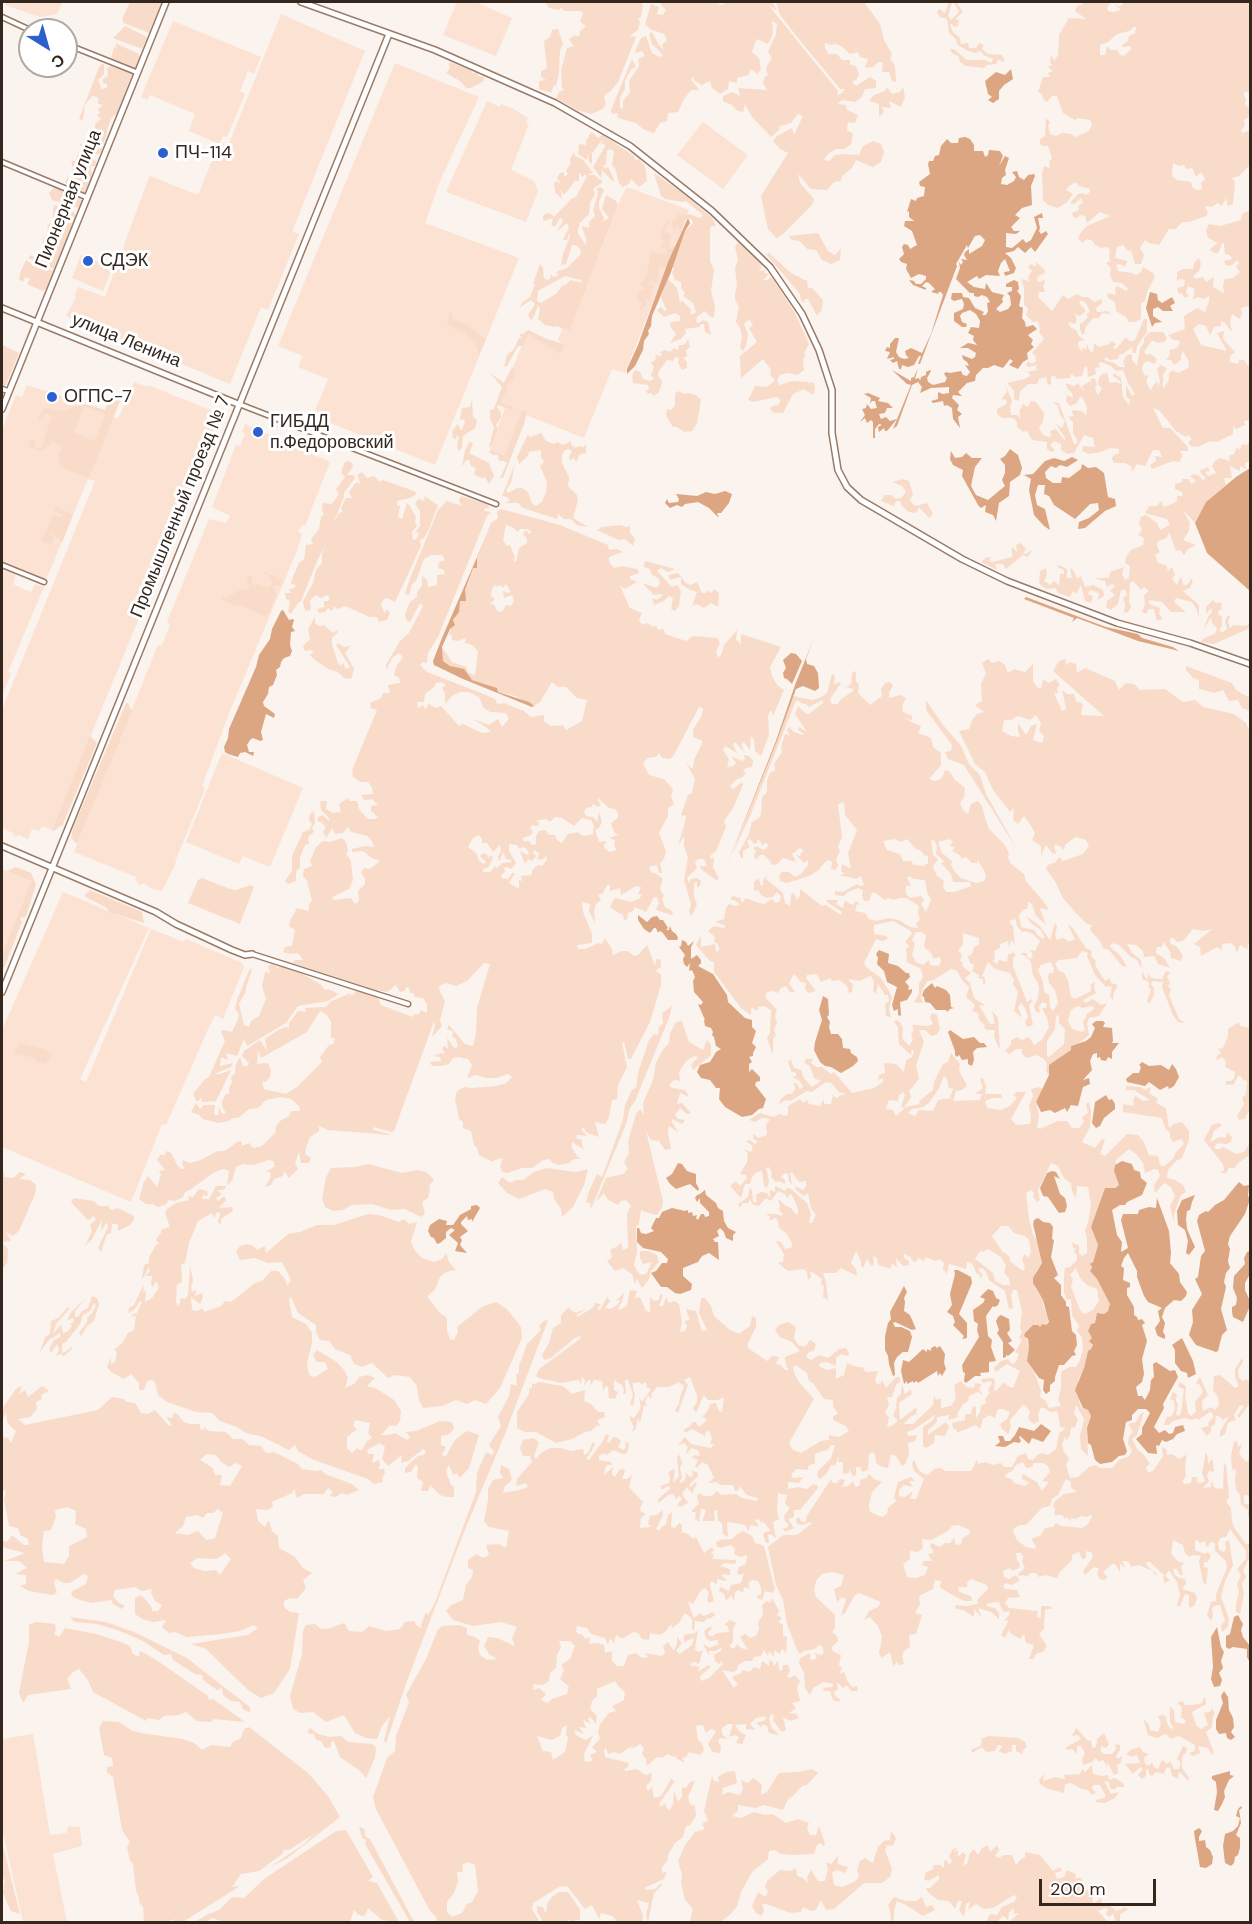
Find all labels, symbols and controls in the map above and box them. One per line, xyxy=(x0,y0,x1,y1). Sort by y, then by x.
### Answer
north arrow xyxy=(18,18,78,78)
text: С xyxy=(47,49,69,73)
street label: Пионерная улица xyxy=(31,127,107,271)
place label: ПЧ-114 xyxy=(175,142,232,164)
marker: ПЧ-114 xyxy=(156,146,170,160)
place label: СДЭК xyxy=(100,250,148,272)
marker: СДЭК xyxy=(81,254,95,268)
street label: улица Ленина xyxy=(68,309,184,373)
place label: ОГПС-7 xyxy=(64,386,132,408)
marker: ОГПС-7 xyxy=(45,390,59,404)
street label: Промышленный проезд № 7 xyxy=(127,393,235,621)
place label: ГИБДД п.Федоровский xyxy=(270,411,393,454)
marker: ГИБДД п.Федоровский xyxy=(251,425,265,439)
scale bar xyxy=(1042,1867,1159,1905)
text: 200 m xyxy=(1050,1877,1106,1901)

